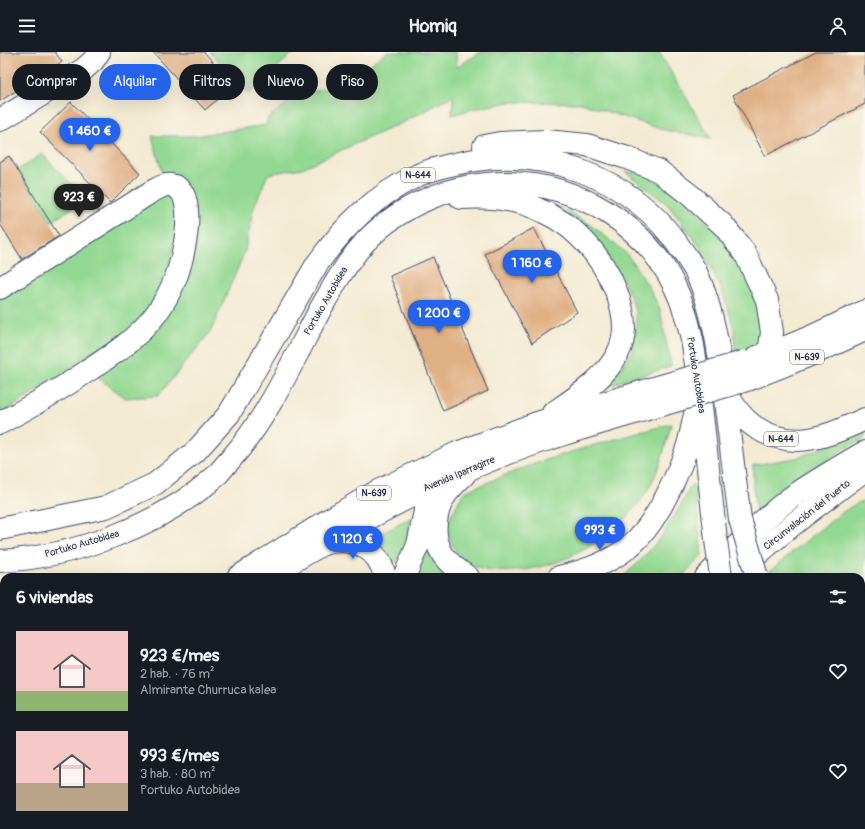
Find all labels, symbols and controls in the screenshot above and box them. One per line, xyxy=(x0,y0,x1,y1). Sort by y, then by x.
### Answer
icon: menu xyxy=(16,15,38,37)
text: Homiq xyxy=(408,15,457,38)
icon: person xyxy=(827,15,849,37)
chip: Comprar xyxy=(12,64,91,100)
chip: Alquilar xyxy=(99,64,171,100)
chip: Filtros xyxy=(179,64,245,100)
chip: Nuevo xyxy=(253,64,318,100)
chip: Piso xyxy=(326,64,378,100)
pin: 1 460 € xyxy=(53,118,127,152)
text: 1 460 € xyxy=(68,123,112,139)
road number: N-644 xyxy=(401,168,435,182)
pin: 923 € xyxy=(51,184,107,218)
text: 923 € xyxy=(63,189,95,205)
pin: 1 160 € xyxy=(495,250,569,284)
text: 1 160 € xyxy=(512,255,552,271)
street label: Portuko Autobidea xyxy=(302,264,351,337)
pin: 1 200 € xyxy=(402,300,476,334)
text: 1 200 € xyxy=(417,305,461,321)
street label: Portuko Autobidea xyxy=(684,336,708,414)
road number: N-639 xyxy=(790,350,824,364)
road number: N-644 xyxy=(764,432,798,446)
street label: Avenida Iparragirre xyxy=(421,453,497,495)
street label: Circunvalación del Puerto xyxy=(761,477,853,553)
road number: N-639 xyxy=(357,486,391,500)
pin: 993 € xyxy=(572,517,628,551)
text: 993 € xyxy=(584,522,616,538)
pin: 1 120 € xyxy=(316,526,390,560)
street label: Portuko Autobidea xyxy=(43,528,121,560)
text: 1 120 € xyxy=(333,531,373,547)
icon: filters xyxy=(827,586,849,608)
text: 6 viviendas xyxy=(16,587,93,608)
text: 923 €/mes xyxy=(140,645,219,666)
icon: home xyxy=(48,647,96,695)
icon: heart xyxy=(827,660,849,682)
text: 2 hab. · 76 m² xyxy=(140,666,215,682)
text: Almirante Churruca kalea xyxy=(140,682,276,698)
text: 993 €/mes xyxy=(140,745,219,766)
icon: home xyxy=(48,747,96,795)
icon: heart xyxy=(827,760,849,782)
text: 3 hab. · 80 m² xyxy=(140,766,216,782)
text: Portuko Autobidea xyxy=(140,782,240,798)

